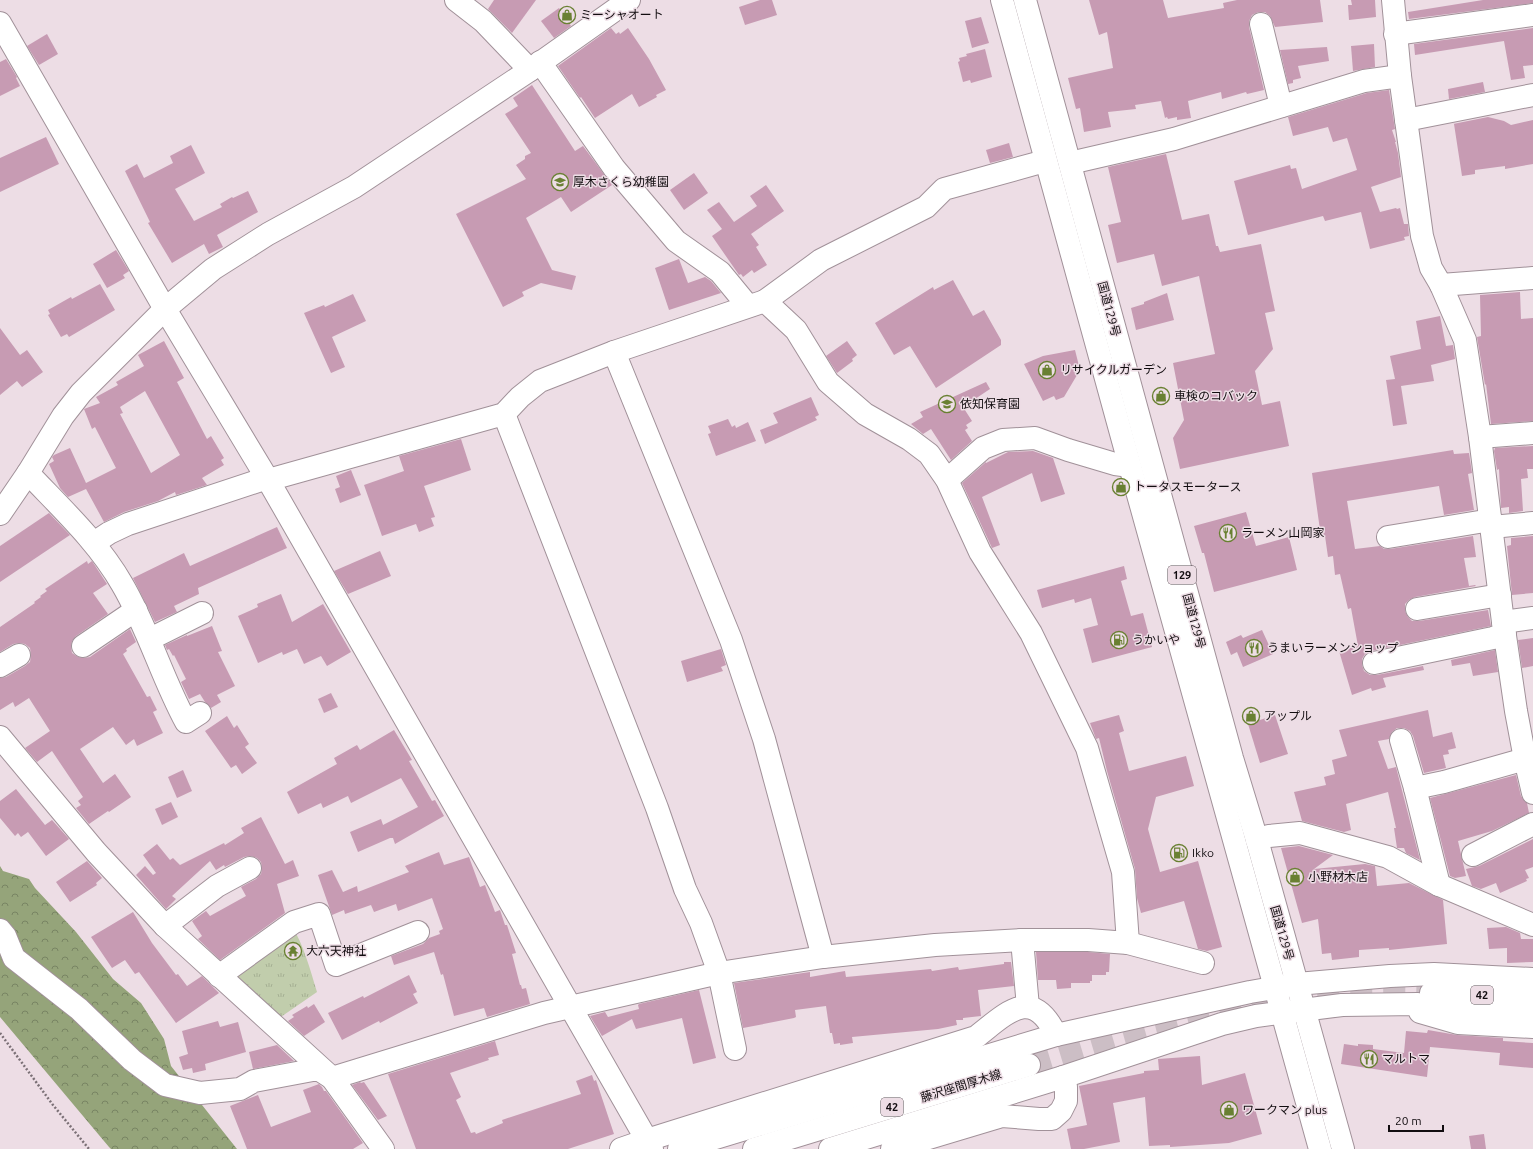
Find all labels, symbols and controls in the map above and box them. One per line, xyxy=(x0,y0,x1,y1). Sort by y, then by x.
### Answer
shop icon: ミーシャオート xyxy=(557,5,577,25)
place label: ミーシャオート xyxy=(580,8,664,21)
school or university icon: 厚木さくら幼稚園 xyxy=(550,172,570,192)
place label: 厚木さくら幼稚園 xyxy=(573,175,669,188)
street label: 国道129号 xyxy=(1096,280,1123,338)
shop icon: リサイクルガーデン xyxy=(1037,360,1057,380)
place label: リサイクルガーデン xyxy=(1060,363,1167,376)
shop icon: 車検のコバック xyxy=(1151,386,1171,406)
place label: 車検のコバック xyxy=(1174,389,1258,402)
school or university icon: 依知保育園 xyxy=(937,394,957,414)
place label: 依知保育園 xyxy=(960,397,1020,410)
shop icon: トータスモータース xyxy=(1111,477,1131,497)
place label: トータスモータース xyxy=(1134,480,1241,493)
restaurant icon: ラーメン山岡家 xyxy=(1218,523,1238,543)
place label: ラーメン山岡家 xyxy=(1241,526,1325,539)
road number: 129 xyxy=(1168,566,1196,584)
street label: 国道129号 xyxy=(1181,592,1208,650)
fuel station icon: うかいや xyxy=(1109,630,1129,650)
place label: うかいや xyxy=(1132,633,1180,646)
restaurant icon: うまいラーメンショップ xyxy=(1244,638,1264,658)
place label: うまいラーメンショップ xyxy=(1267,641,1399,654)
shop icon: アップル xyxy=(1241,706,1261,726)
place label: アップル xyxy=(1264,709,1312,722)
fuel station icon: Ikko xyxy=(1169,843,1189,863)
place label: Ikko xyxy=(1192,846,1214,859)
shop icon: 小野材木店 xyxy=(1285,867,1305,887)
place label: 小野材木店 xyxy=(1308,870,1368,883)
street label: 国道129号 xyxy=(1268,904,1296,962)
temple icon: 大六天神社 xyxy=(283,941,303,961)
place label: 大六天神社 xyxy=(306,944,366,957)
road number: 42 xyxy=(1471,986,1493,1004)
restaurant icon: マルトマ xyxy=(1359,1049,1379,1069)
place label: マルトマ xyxy=(1382,1052,1430,1065)
street label: 藤沢座間厚木線 xyxy=(919,1067,1003,1104)
road number: 42 xyxy=(881,1098,903,1116)
shop icon: ワークマン plus xyxy=(1219,1100,1239,1120)
place label: ワークマン plus xyxy=(1242,1103,1327,1116)
scale bar xyxy=(1389,1107,1443,1133)
text: 20 m xyxy=(1395,1114,1422,1127)

